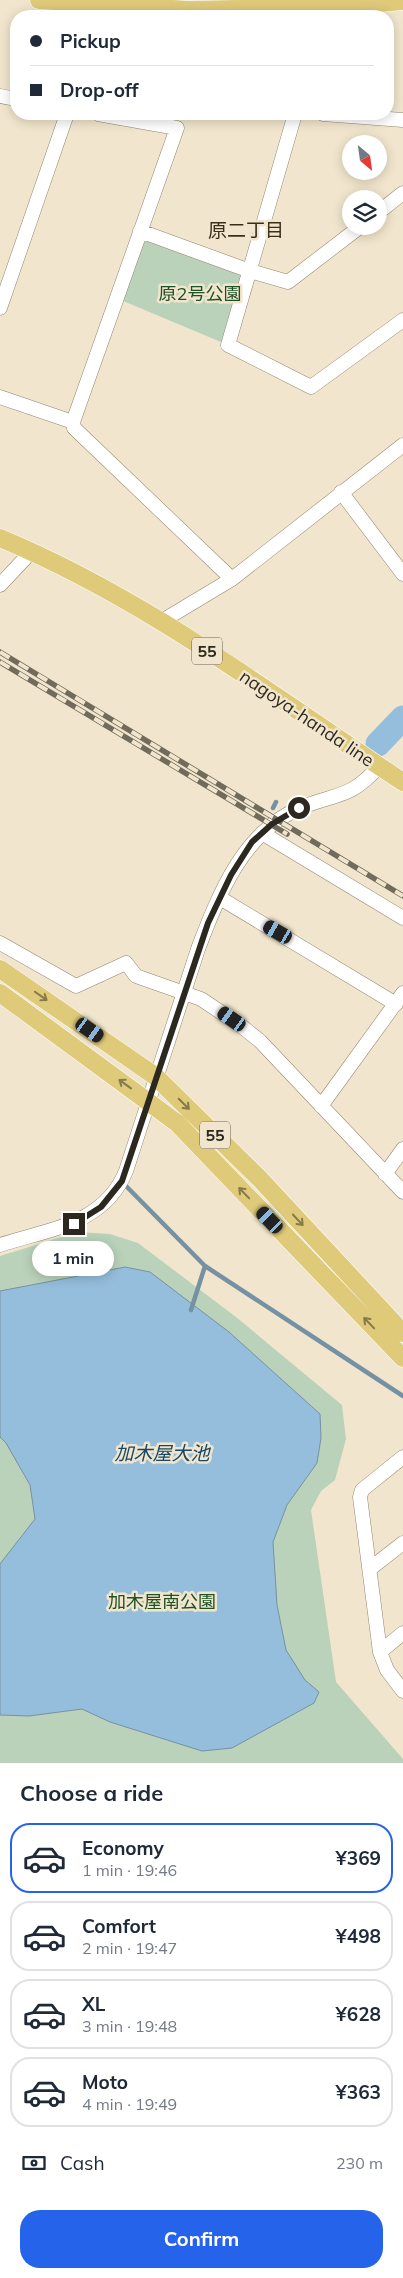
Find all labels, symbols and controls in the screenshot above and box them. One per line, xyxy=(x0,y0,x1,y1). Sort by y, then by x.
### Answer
text: Pickup xyxy=(60,29,121,53)
text: Drop-off xyxy=(60,78,138,102)
north arrow xyxy=(342,135,388,180)
map controls xyxy=(342,135,387,235)
button: layers xyxy=(342,190,387,235)
district label: 原二丁目 xyxy=(208,218,284,242)
park label: 原2号公園 xyxy=(159,282,241,305)
road number: 55 xyxy=(192,637,222,664)
street label: nagoya-handa line xyxy=(235,664,379,772)
route start xyxy=(288,797,310,819)
car xyxy=(261,918,294,946)
one-way arrow xyxy=(34,991,48,1001)
car xyxy=(215,1004,248,1034)
car xyxy=(73,1015,106,1045)
one-way arrow xyxy=(119,1078,132,1089)
one-way arrow xyxy=(178,1098,190,1110)
road number: 55 xyxy=(200,1122,230,1148)
one-way arrow xyxy=(238,1187,250,1200)
car xyxy=(254,1204,285,1236)
route end xyxy=(63,1213,85,1235)
one-way arrow xyxy=(292,1214,304,1226)
callout: 1 min xyxy=(33,1242,115,1276)
text: 1 min xyxy=(52,1248,94,1268)
one-way arrow xyxy=(363,1317,375,1329)
water label: 加木屋大池 xyxy=(114,1441,211,1465)
park label: 加木屋南公園 xyxy=(108,1590,216,1613)
text: Choose a ride xyxy=(20,1779,163,1807)
icon: car xyxy=(22,1836,67,1881)
text: Economy xyxy=(82,1836,164,1860)
text: ¥369 xyxy=(335,1846,381,1870)
text: 1 min · 19:46 xyxy=(82,1860,177,1880)
icon: car xyxy=(22,1914,67,1959)
text: Comfort xyxy=(82,1914,156,1938)
text: ¥498 xyxy=(335,1924,381,1948)
text: 2 min · 19:47 xyxy=(82,1938,177,1958)
icon: car xyxy=(22,1992,67,2037)
text: XL xyxy=(82,1992,105,2016)
text: ¥628 xyxy=(335,2002,381,2026)
text: 3 min · 19:48 xyxy=(82,2016,177,2036)
icon: car xyxy=(22,2070,67,2115)
text: Moto xyxy=(82,2070,128,2094)
text: ¥363 xyxy=(335,2080,381,2104)
text: 4 min · 19:49 xyxy=(82,2094,177,2114)
icon: cash xyxy=(20,2149,48,2177)
text: Cash xyxy=(60,2151,105,2175)
text: 230 m xyxy=(336,2153,383,2173)
button: Confirm xyxy=(20,2210,383,2268)

